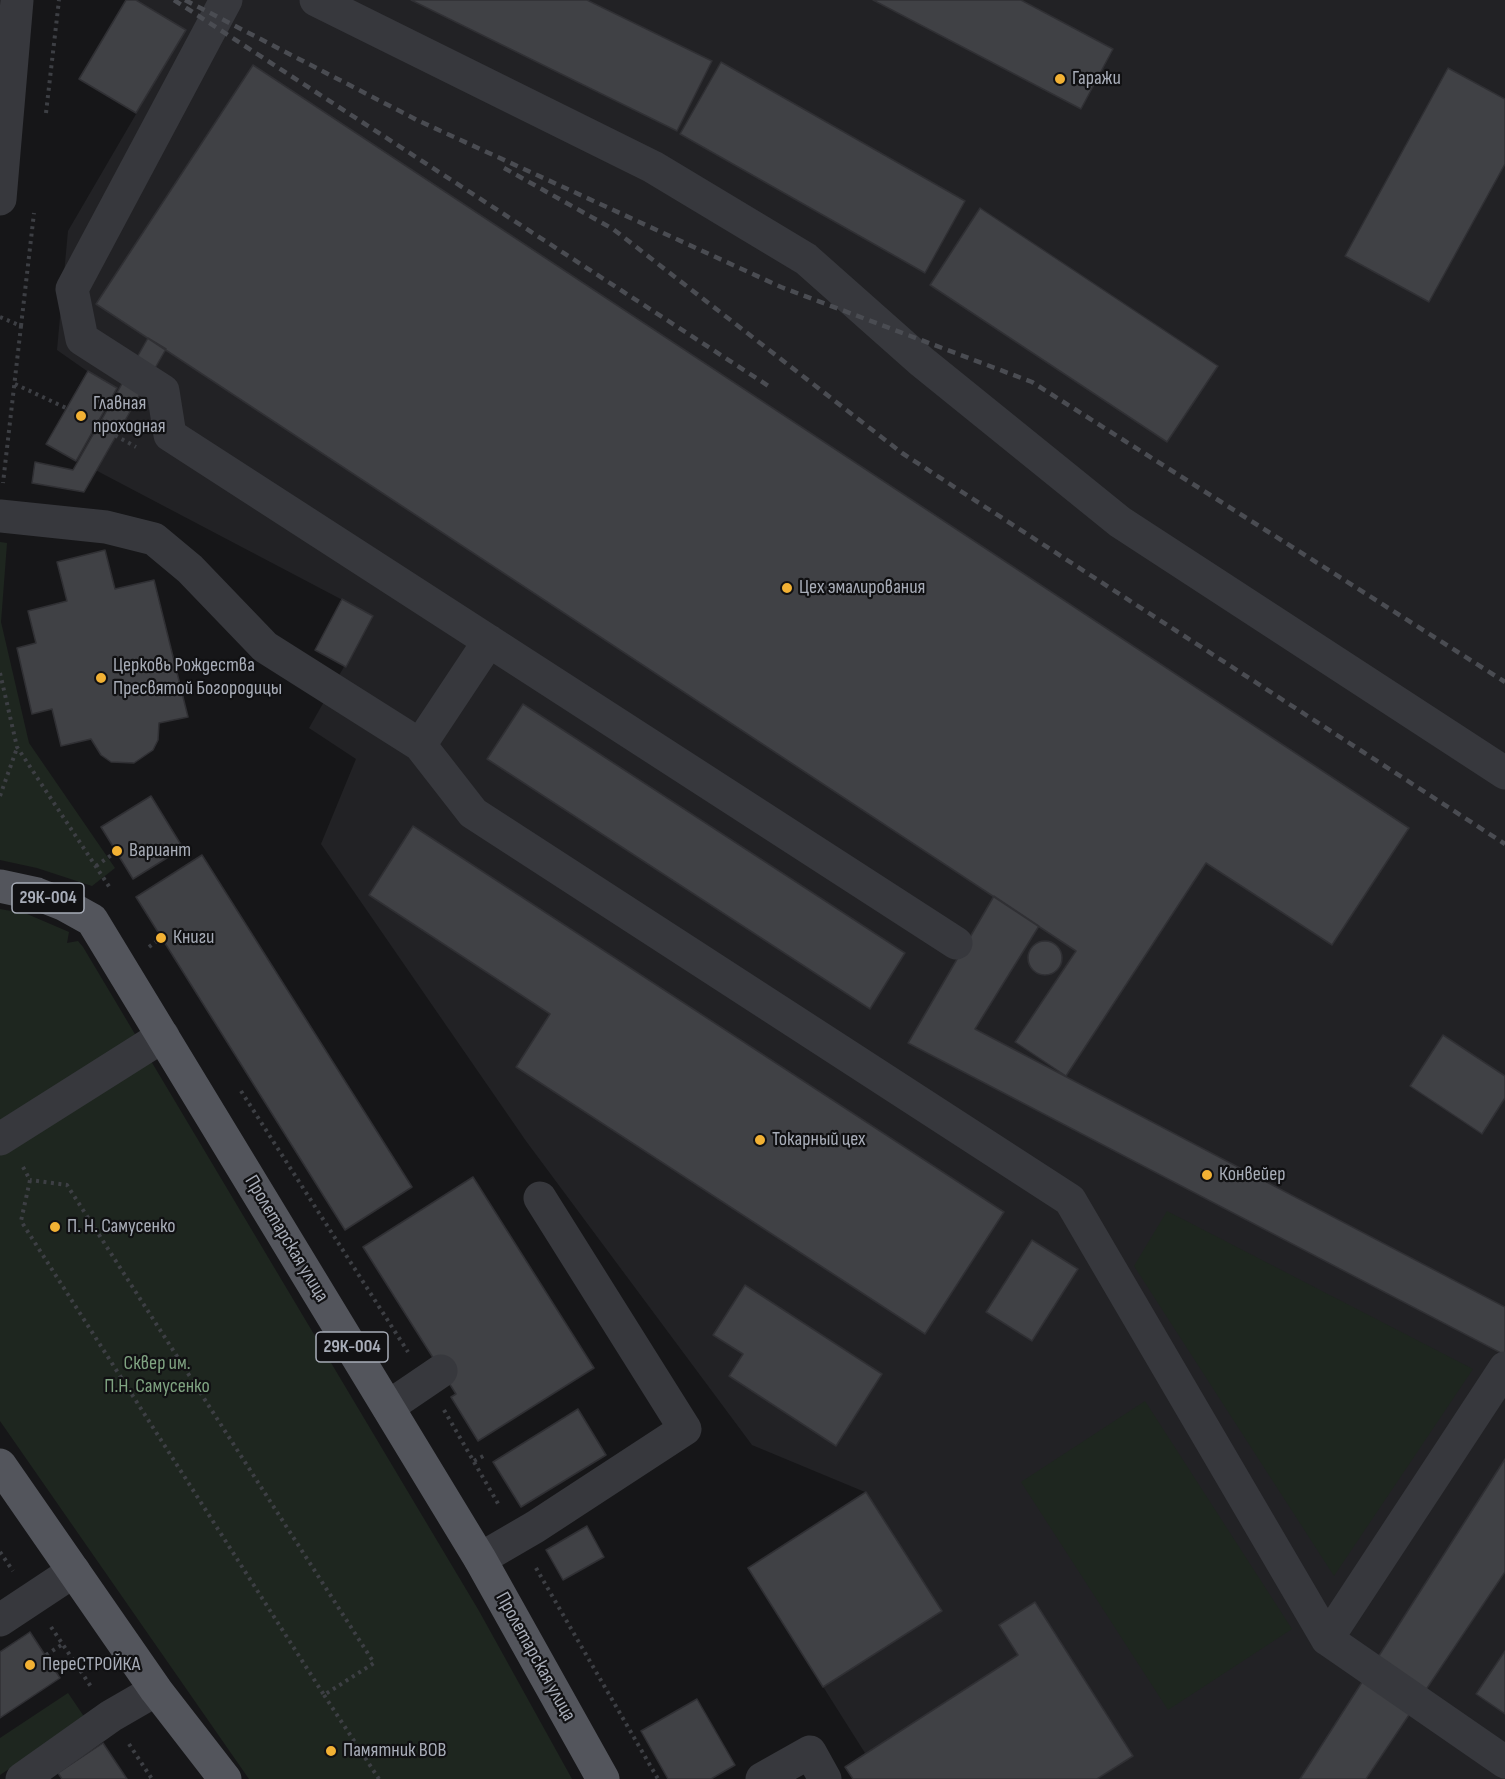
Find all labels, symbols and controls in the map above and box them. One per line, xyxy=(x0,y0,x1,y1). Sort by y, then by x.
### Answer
place label: Гаражи xyxy=(1072,67,1121,91)
marker: Гаражи xyxy=(1053,72,1067,86)
place label: Главная проходная xyxy=(93,392,166,439)
marker: Главная проходная xyxy=(74,409,88,423)
place label: Цех эмалирования xyxy=(799,576,925,600)
marker: Цех эмалирования xyxy=(780,581,794,595)
place label: Церковь Рождества Пресвятой Богородицы xyxy=(113,654,282,701)
marker: Церковь Рождества Пресвятой Богородицы xyxy=(94,671,108,685)
place label: Вариант xyxy=(129,839,191,863)
marker: Вариант xyxy=(110,844,124,858)
road number: 29К-004 xyxy=(12,883,84,913)
place label: Книги xyxy=(173,926,214,950)
marker: Книги xyxy=(154,931,168,945)
place label: Токарный цех xyxy=(772,1128,866,1152)
marker: Токарный цех xyxy=(753,1133,767,1147)
place label: Конвейер xyxy=(1219,1163,1286,1187)
marker: Конвейер xyxy=(1200,1168,1214,1182)
street label: Пролетарская улица xyxy=(239,1171,333,1307)
place label: П. Н. Самусенко xyxy=(67,1215,176,1239)
marker: П. Н. Самусенко xyxy=(48,1220,62,1234)
road number: 29К-004 xyxy=(316,1332,388,1362)
park label: Сквер им. П.Н. Самусенко xyxy=(104,1352,210,1399)
street label: Пролетарская улица xyxy=(490,1588,580,1726)
place label: ПереСТРОЙКА xyxy=(42,1653,140,1677)
marker: ПереСТРОЙКА xyxy=(23,1658,37,1672)
place label: Памятник ВОВ xyxy=(343,1739,446,1763)
marker: Памятник ВОВ xyxy=(324,1744,338,1758)

